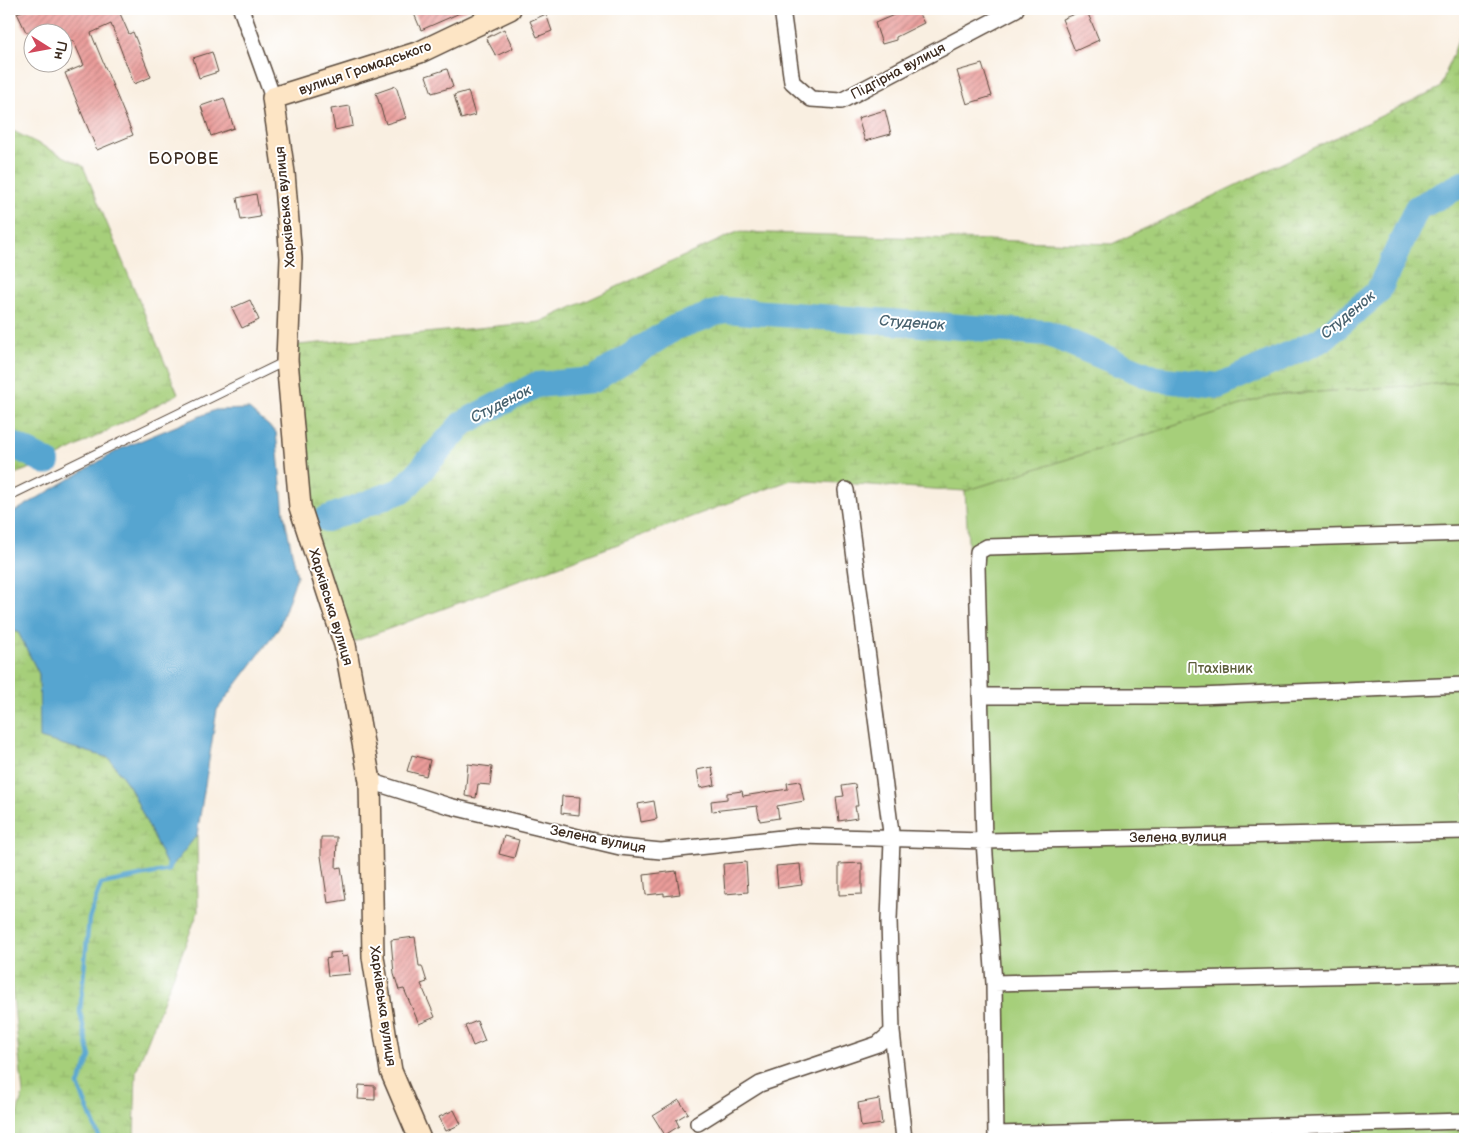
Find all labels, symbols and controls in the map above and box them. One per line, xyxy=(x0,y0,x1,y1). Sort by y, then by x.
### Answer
north arrow xyxy=(22,22,72,72)
street label: вулиця Громадського xyxy=(296,37,434,99)
street label: Підгірна вулиця xyxy=(848,39,948,103)
text: Пн xyxy=(50,40,70,61)
street label: Харківська вулиця xyxy=(271,146,299,268)
district label: БОРОВЕ xyxy=(149,150,219,169)
water label: Студенок xyxy=(1317,286,1380,343)
water label: Студенок xyxy=(878,311,947,335)
water label: Студенок xyxy=(467,380,536,427)
street label: Харківська вулиця xyxy=(305,546,357,668)
park label: Птахівник xyxy=(1187,660,1253,677)
street label: Зелена вулиця xyxy=(549,821,648,857)
street label: Зелена вулиця xyxy=(1129,828,1227,846)
street label: Харківська вулиця xyxy=(366,945,400,1068)

